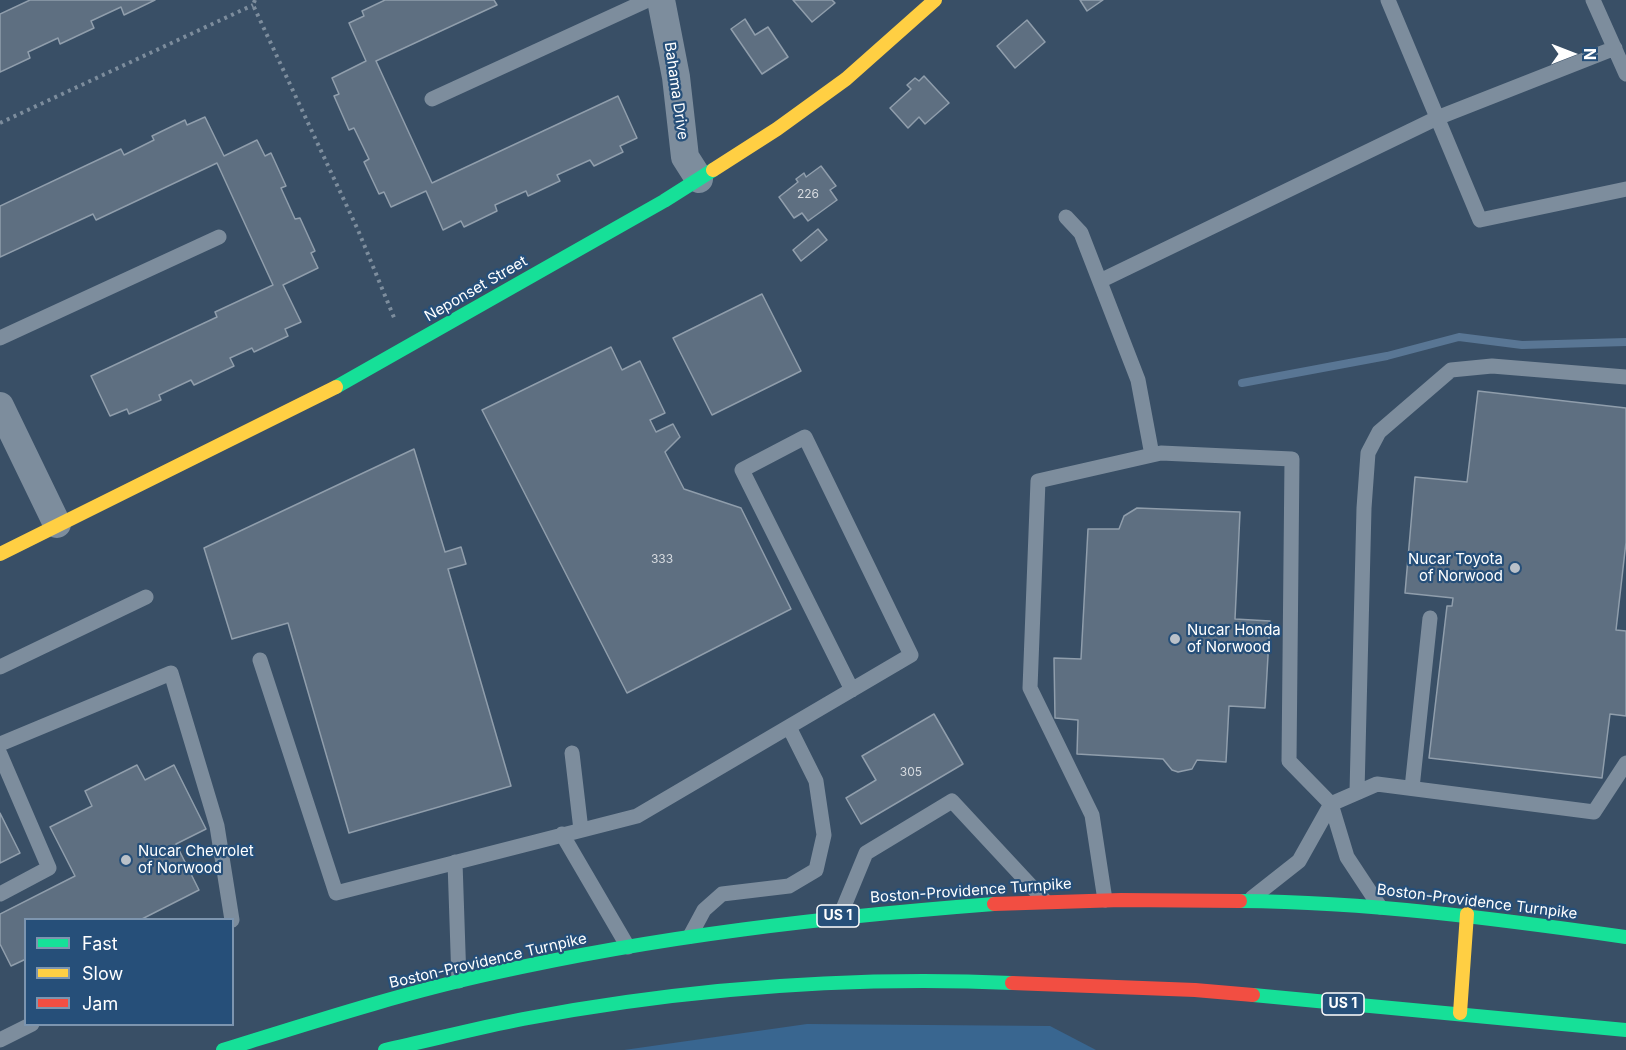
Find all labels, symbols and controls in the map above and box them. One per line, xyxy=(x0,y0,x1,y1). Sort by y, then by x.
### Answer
north arrow xyxy=(1542,24,1602,84)
street label: Bahama Drive xyxy=(660,41,692,141)
text: N xyxy=(1580,48,1600,60)
house number: 226 xyxy=(797,187,819,201)
street label: Neponset Street xyxy=(422,252,530,326)
place label: Nucar Toyota of Norwood xyxy=(1408,550,1503,585)
house number: 333 xyxy=(651,552,673,566)
marker: Nucar Toyota of Norwood xyxy=(1508,561,1522,575)
place label: Nucar Honda of Norwood xyxy=(1187,621,1281,656)
marker: Nucar Honda of Norwood xyxy=(1168,632,1182,646)
house number: 305 xyxy=(900,765,922,779)
place label: Nucar Chevrolet of Norwood xyxy=(138,842,254,877)
marker: Nucar Chevrolet of Norwood xyxy=(119,853,133,867)
street label: Boston-Providence Turnpike xyxy=(870,875,1072,907)
street label: Boston-Providence Turnpike xyxy=(1376,881,1578,923)
road number: US 1 xyxy=(817,905,859,927)
legend xyxy=(24,918,234,1026)
street label: Boston-Providence Turnpike xyxy=(388,930,588,992)
text: Fast xyxy=(82,933,118,954)
text: Slow xyxy=(82,963,123,984)
text: Jam xyxy=(82,993,118,1014)
road number: US 1 xyxy=(1322,993,1364,1015)

